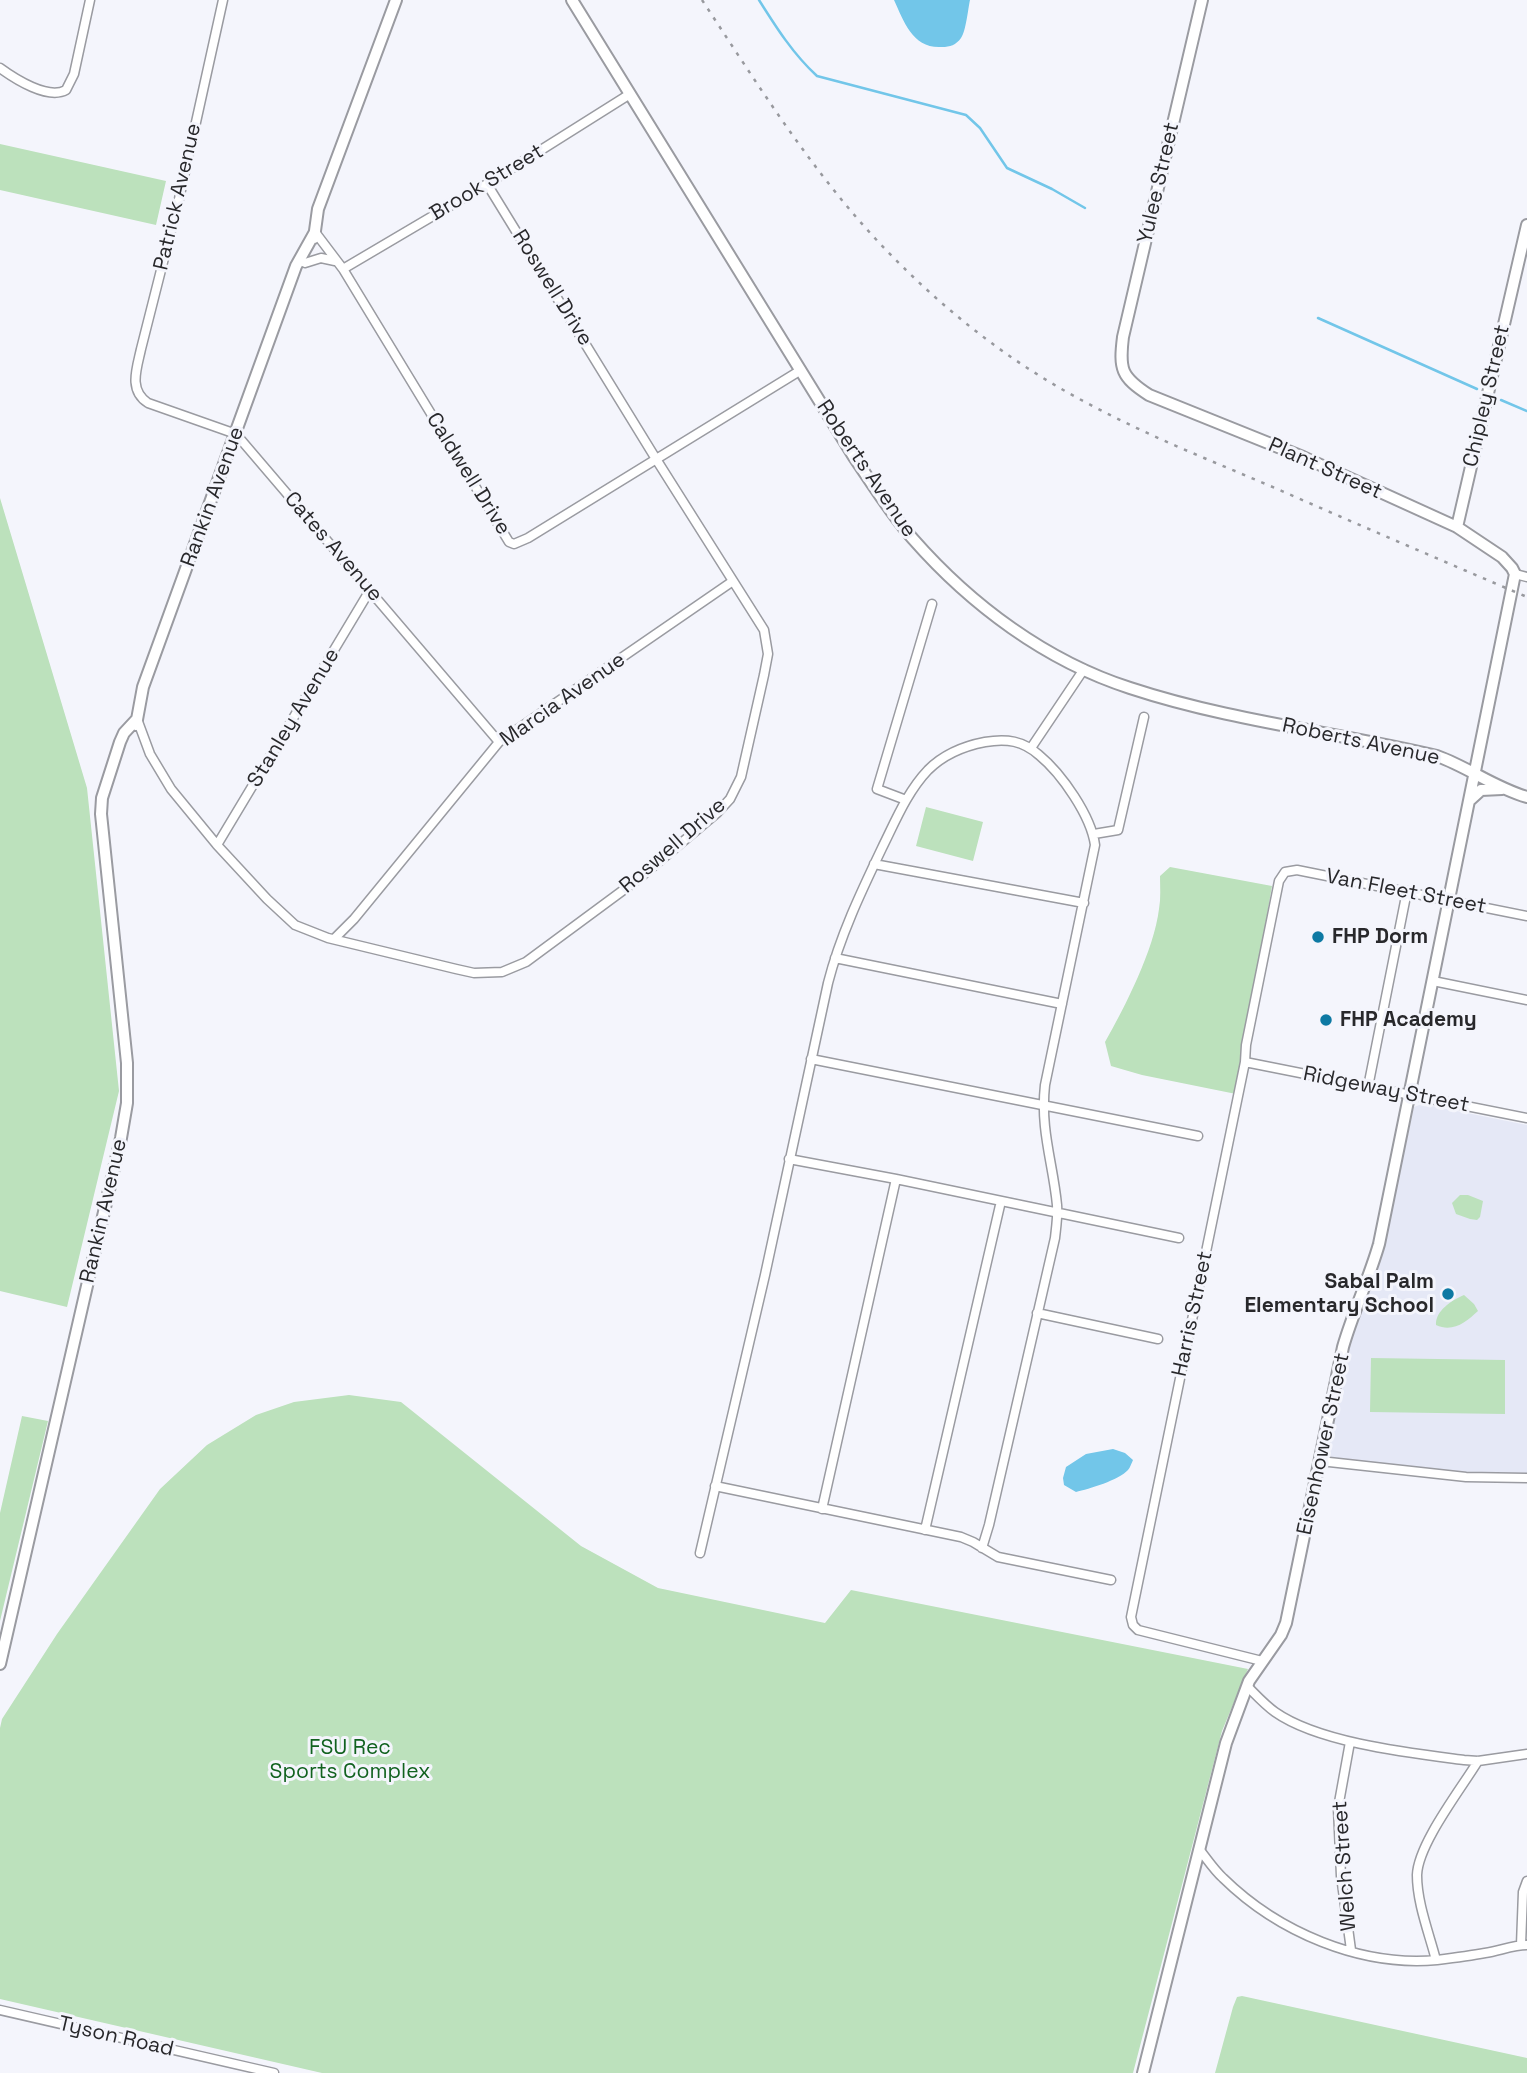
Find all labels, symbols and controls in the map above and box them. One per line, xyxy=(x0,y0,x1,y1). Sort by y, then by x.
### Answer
street label: Yulee Street xyxy=(1133,120,1185,246)
street label: Patrick Avenue xyxy=(149,121,207,273)
street label: Brook Street xyxy=(426,139,548,227)
street label: Roswell Drive xyxy=(506,225,598,351)
street label: Chipley Street xyxy=(1458,323,1516,469)
street label: Roberts Avenue xyxy=(811,395,921,543)
street label: Caldwell Drive xyxy=(420,408,516,540)
street label: Rankin Avenue xyxy=(176,424,250,570)
street label: Plant Street xyxy=(1264,433,1386,505)
street label: Cates Avenue xyxy=(278,487,388,607)
street label: Stanley Avenue xyxy=(243,644,345,792)
street label: Marcia Avenue xyxy=(496,647,630,753)
street label: Roberts Avenue xyxy=(1280,713,1442,771)
street label: Roswell Drive xyxy=(615,793,731,899)
street label: Van Fleet Street xyxy=(1324,864,1488,920)
place label: FHP Dorm xyxy=(1332,924,1428,950)
marker: FHP Dorm xyxy=(1310,929,1326,945)
place label: FHP Academy xyxy=(1340,1007,1477,1033)
marker: FHP Academy xyxy=(1318,1012,1334,1028)
street label: Ridgeway Street xyxy=(1301,1062,1471,1118)
street label: Rankin Avenue xyxy=(75,1137,133,1285)
street label: Harris Street xyxy=(1167,1249,1219,1379)
place label: Sabal Palm Elementary School xyxy=(1244,1269,1434,1319)
marker: Sabal Palm Elementary School xyxy=(1440,1286,1456,1302)
street label: Eisenhower Street xyxy=(1292,1351,1356,1537)
park label: FSU Rec Sports Complex xyxy=(270,1735,430,1785)
street label: Welch Street xyxy=(1328,1800,1362,1932)
street label: Tyson Road xyxy=(56,2012,176,2062)

